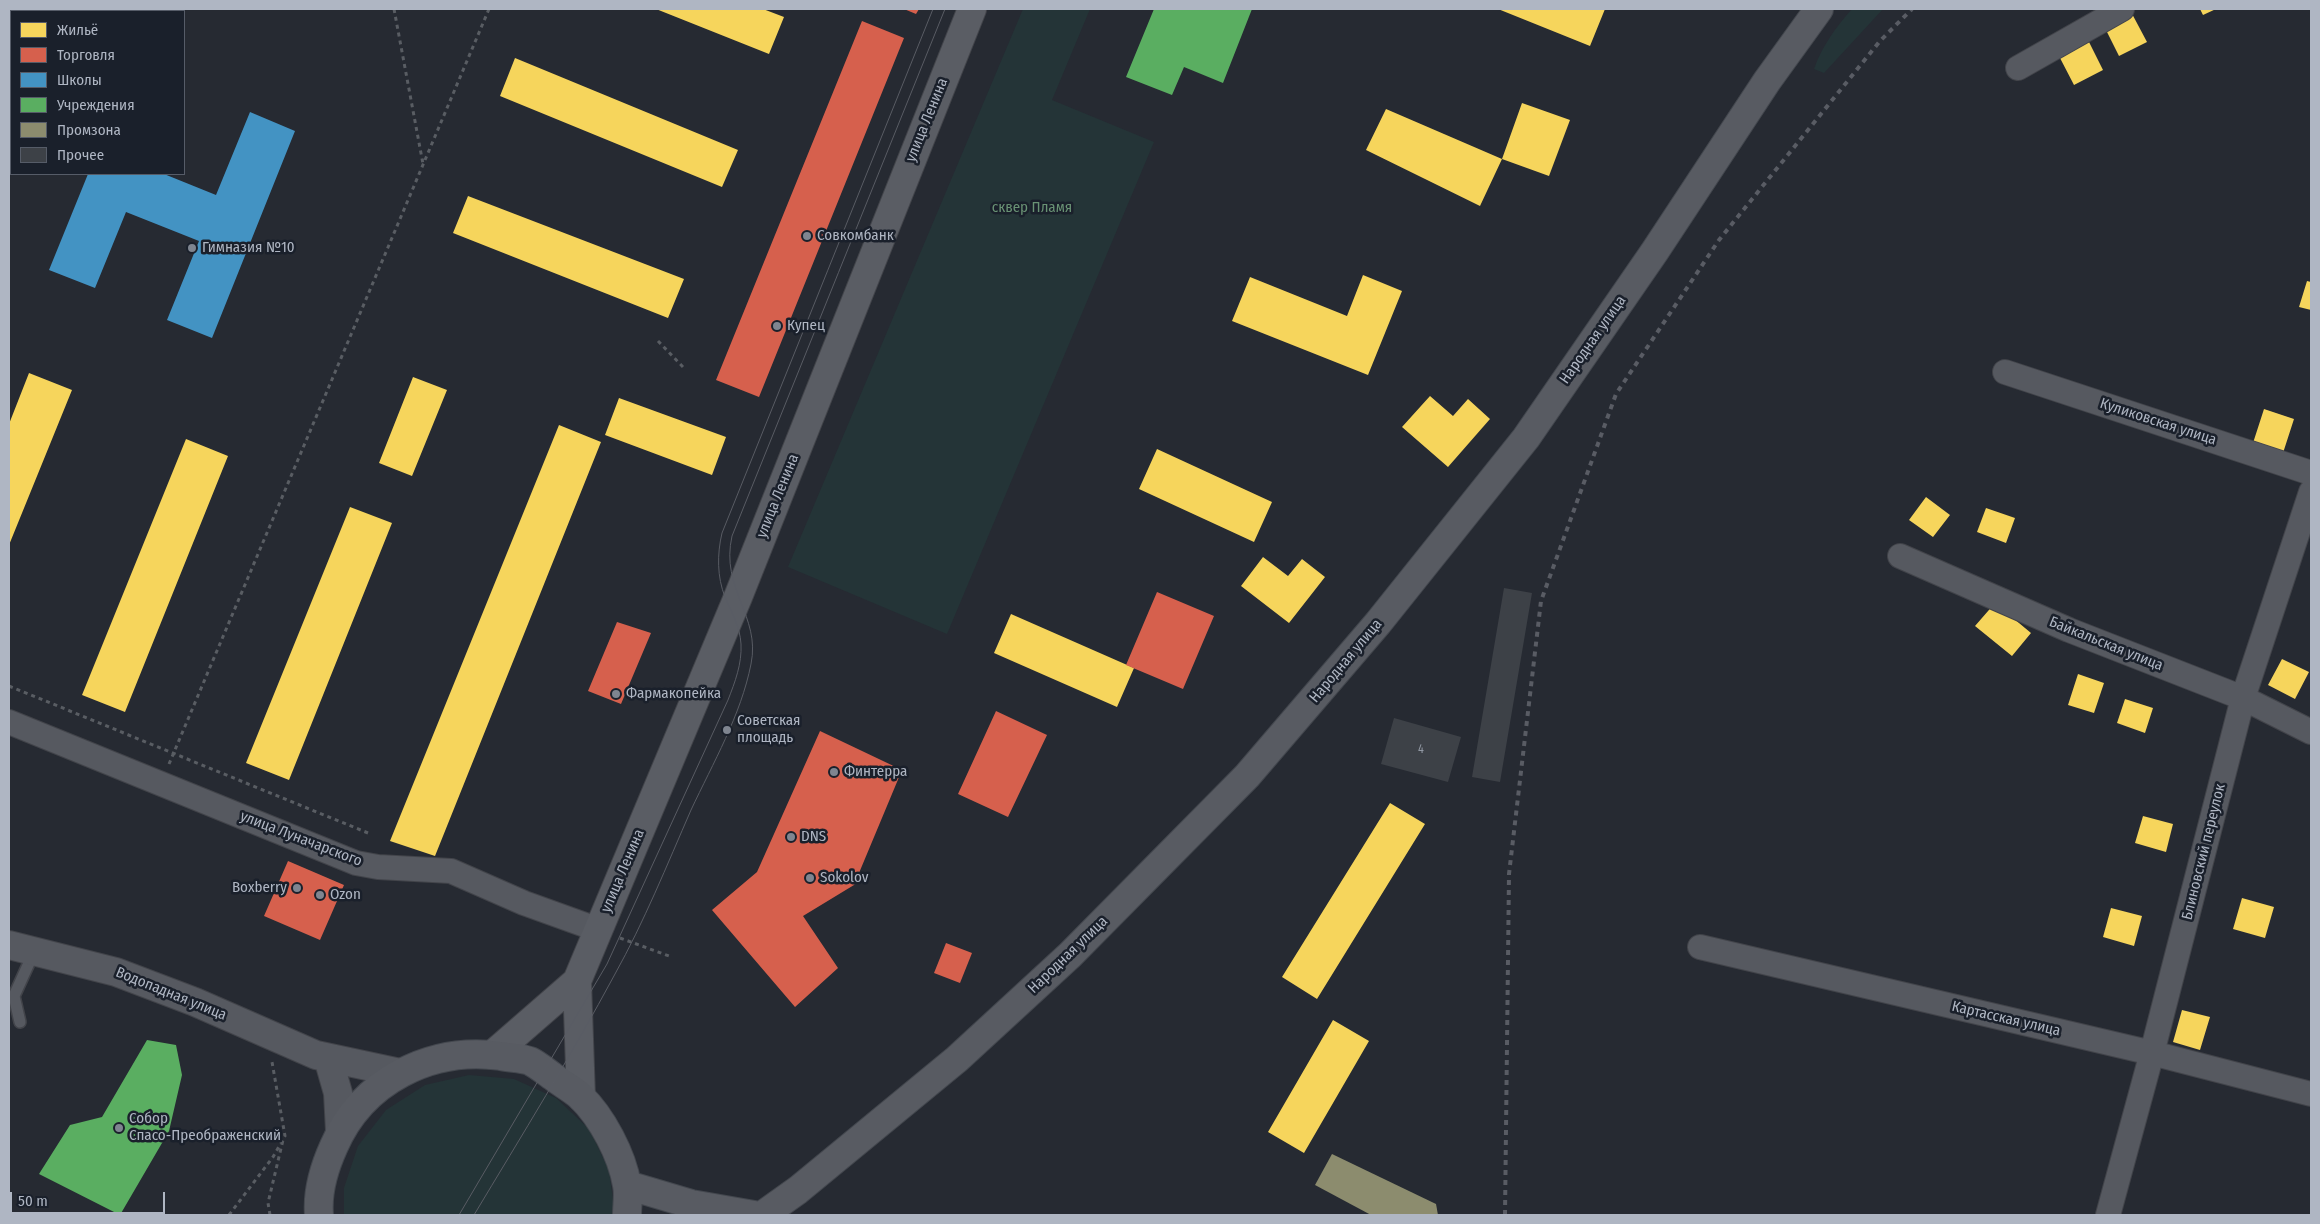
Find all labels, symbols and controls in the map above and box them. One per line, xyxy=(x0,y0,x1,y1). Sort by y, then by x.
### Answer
legend xyxy=(10,10,185,175)
text: Жильё xyxy=(57,21,98,39)
text: Торговля xyxy=(57,46,115,64)
text: Школы xyxy=(57,71,102,89)
street label: улица Ленина xyxy=(902,75,952,165)
text: Учреждения xyxy=(57,96,135,114)
text: Промзона xyxy=(57,121,121,139)
text: Прочее xyxy=(57,146,104,164)
park label: сквер Пламя xyxy=(992,199,1072,217)
place label: Совкомбанк xyxy=(817,227,894,245)
marker: Совкомбанк xyxy=(801,230,813,242)
place label: Гимназия №10 xyxy=(202,239,295,257)
marker: Гимназия №10 xyxy=(186,242,198,254)
street label: Народная улица xyxy=(1556,292,1630,388)
place label: Купец xyxy=(787,317,825,335)
marker: Купец xyxy=(771,320,783,332)
street label: Куликовская улица xyxy=(2097,395,2219,449)
street label: улица Ленина xyxy=(753,451,803,541)
street label: Байкальская улица xyxy=(2046,613,2166,675)
street label: Народная улица xyxy=(1306,616,1386,706)
place label: Фармакопейка xyxy=(626,685,721,703)
marker: Фармакопейка xyxy=(610,688,622,700)
place label: Советская площадь xyxy=(737,712,800,747)
marker: Советская площадь xyxy=(721,724,733,736)
house number: 4 xyxy=(1418,743,1424,757)
place label: Финтерра xyxy=(844,763,907,781)
marker: Финтерра xyxy=(828,766,840,778)
street label: Блиновский переулок xyxy=(2178,782,2230,922)
street label: улица Луначарского xyxy=(237,807,365,871)
street label: улица Ленина xyxy=(597,827,649,915)
place label: DNS xyxy=(801,828,826,846)
marker: DNS xyxy=(785,831,797,843)
place label: Sokolov xyxy=(820,869,868,887)
marker: Sokolov xyxy=(804,872,816,884)
place label: Boxberry xyxy=(232,879,287,897)
marker: Boxberry xyxy=(291,882,303,894)
place label: Ozon xyxy=(330,886,361,904)
marker: Ozon xyxy=(314,889,326,901)
street label: Народная улица xyxy=(1024,913,1112,997)
street label: Водопадная улица xyxy=(113,964,229,1024)
street label: Картасская улица xyxy=(1950,998,2062,1040)
place label: Собор Спасо-Преображенский xyxy=(129,1110,281,1145)
marker: Собор Спасо-Преображенский xyxy=(113,1122,125,1134)
scale bar xyxy=(12,1182,168,1214)
text: 50 m xyxy=(18,1192,48,1210)

